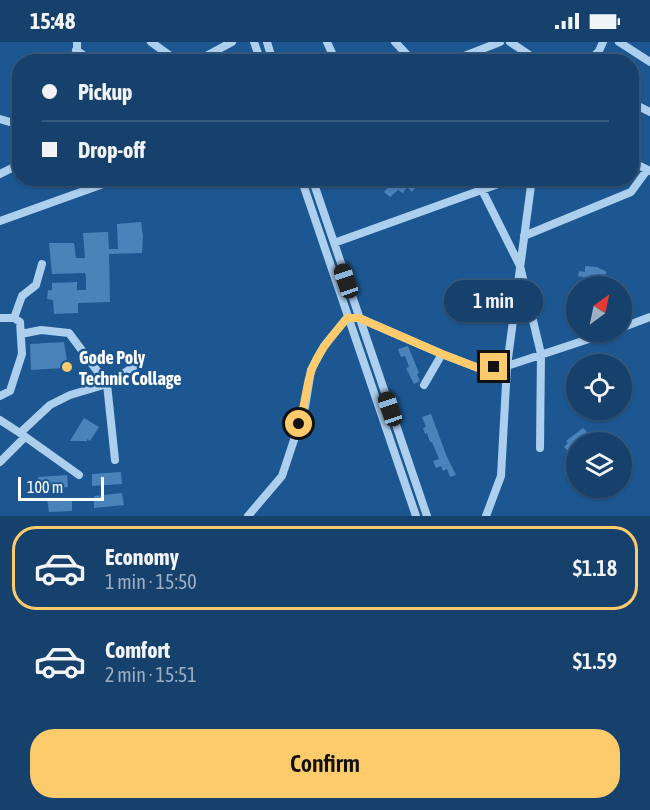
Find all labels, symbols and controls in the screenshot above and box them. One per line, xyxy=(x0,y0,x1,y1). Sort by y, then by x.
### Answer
text: 15:48 xyxy=(30,8,75,34)
text: Pickup xyxy=(78,79,133,105)
text: Drop-off xyxy=(78,137,145,163)
car xyxy=(332,261,360,301)
north arrow xyxy=(566,276,632,342)
map controls xyxy=(566,276,632,498)
callout: 1 min xyxy=(444,280,544,322)
text: 1 min xyxy=(473,289,514,312)
place label: Gode Poly Technic Collage xyxy=(79,347,181,389)
route end xyxy=(480,353,507,380)
button: locate xyxy=(566,354,632,420)
marker: Gode Poly Technic Collage xyxy=(60,360,74,374)
car xyxy=(376,389,404,429)
route start xyxy=(285,410,312,437)
button: layers xyxy=(566,432,632,498)
scale bar xyxy=(18,474,104,502)
text: 100 m xyxy=(27,478,63,496)
icon: car xyxy=(33,541,87,595)
text: Economy xyxy=(105,544,179,570)
text: $1.18 xyxy=(573,555,617,581)
text: 1 min · 15:50 xyxy=(105,570,197,593)
icon: car xyxy=(33,634,87,688)
text: Comfort xyxy=(105,637,170,663)
text: $1.59 xyxy=(573,648,617,674)
text: 2 min · 15:51 xyxy=(105,663,197,686)
button: Confirm xyxy=(30,729,620,798)

